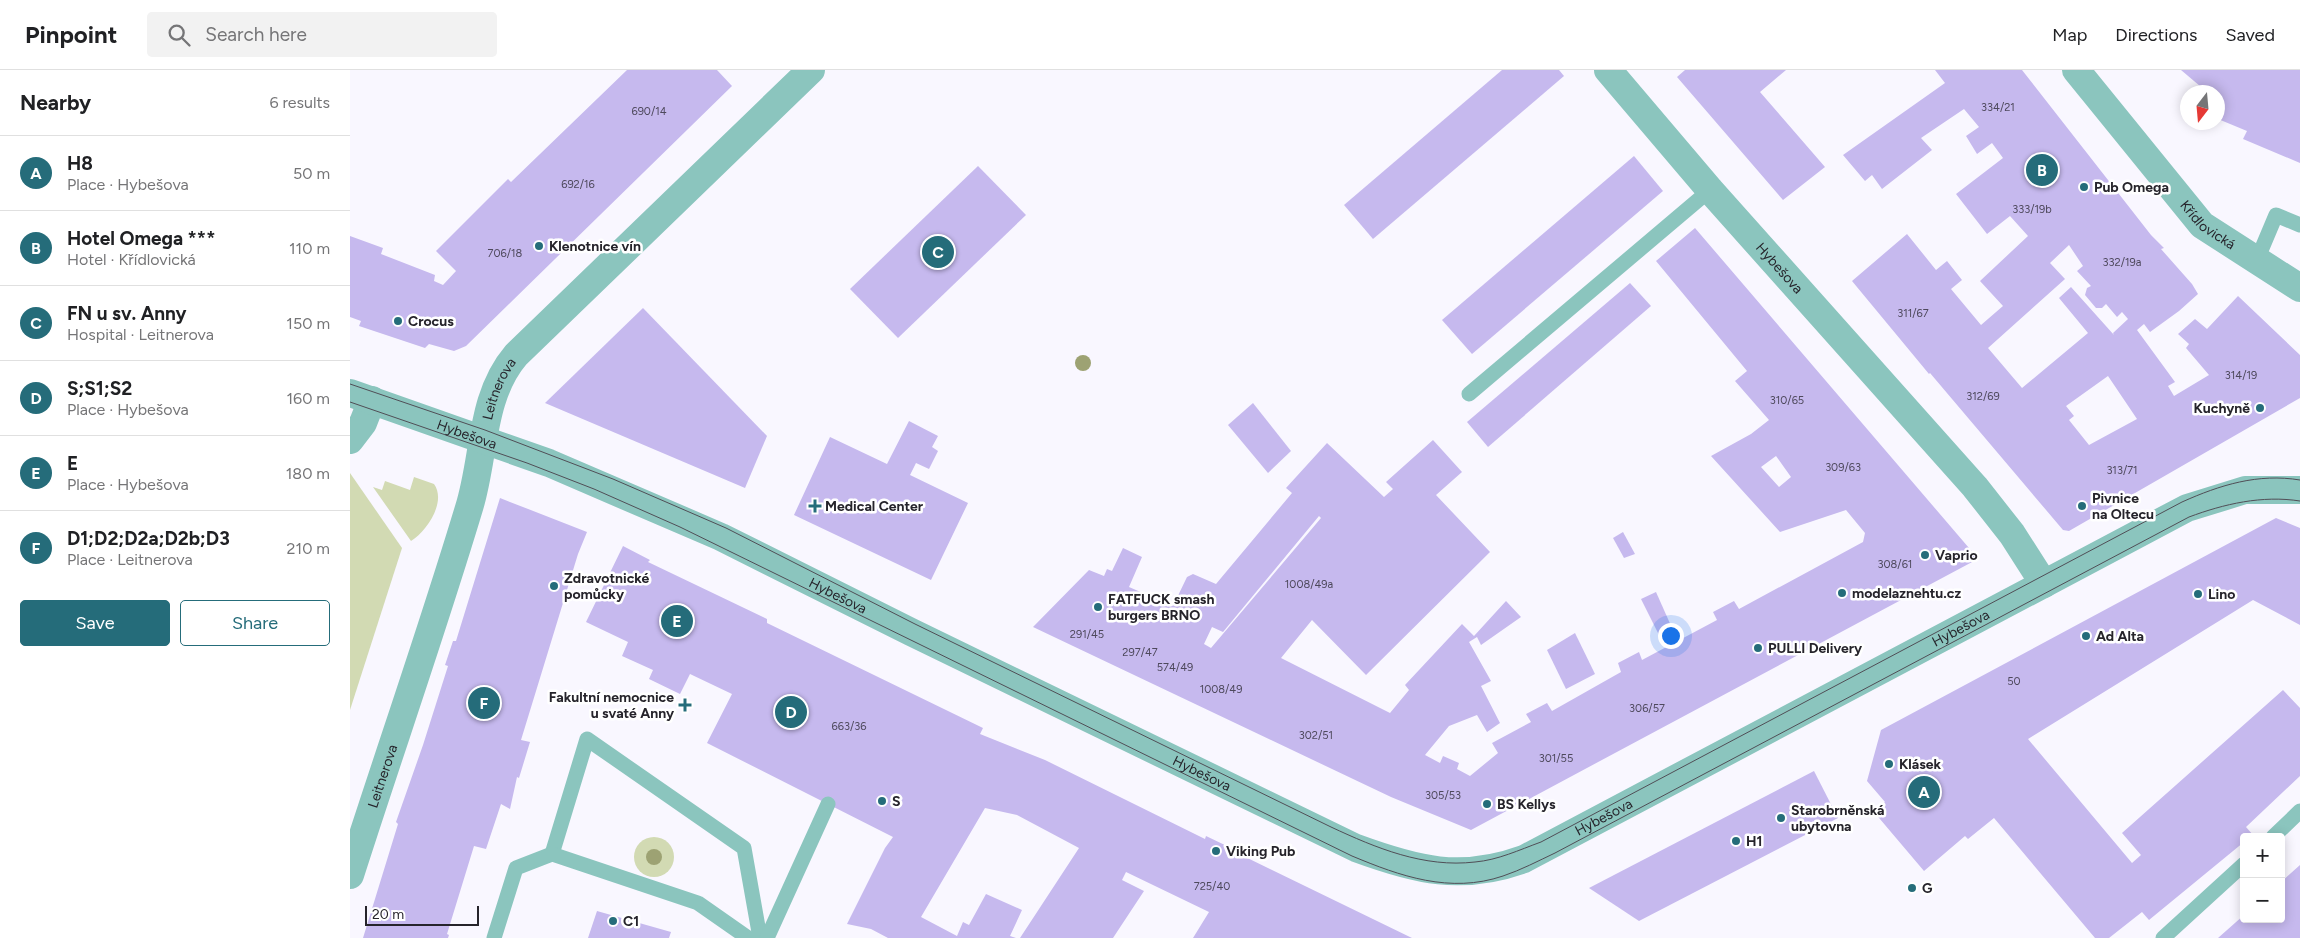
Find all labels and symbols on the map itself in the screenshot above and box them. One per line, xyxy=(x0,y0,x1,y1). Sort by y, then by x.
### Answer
north arrow xyxy=(2180,85,2225,130)
house number: 334/21 xyxy=(1981,101,2015,114)
house number: 690/14 xyxy=(631,105,667,118)
pin: B xyxy=(2026,151,2058,189)
house number: 692/16 xyxy=(561,178,595,191)
place label: Pub Omega xyxy=(2094,179,2169,196)
marker: Pub Omega xyxy=(2078,181,2090,193)
street label: Křídlovická xyxy=(2176,197,2238,253)
house number: 333/19b xyxy=(2012,203,2052,216)
pin: C xyxy=(922,233,954,271)
place label: Klenotnice vín xyxy=(549,238,641,255)
street label: Hybešova xyxy=(1752,239,1806,297)
marker: Klenotnice vín xyxy=(533,240,545,252)
house number: 706/18 xyxy=(488,247,523,260)
house number: 332/19a xyxy=(2103,256,2141,269)
house number: 311/67 xyxy=(1897,307,1929,320)
place label: Crocus xyxy=(408,313,454,330)
marker: Crocus xyxy=(392,315,404,327)
street label: Leitnerova xyxy=(479,355,520,422)
house number: 314/19 xyxy=(2225,369,2257,382)
house number: 312/69 xyxy=(1966,390,2000,403)
house number: 310/65 xyxy=(1770,394,1804,407)
place label: Kuchyně xyxy=(2194,400,2250,417)
marker: Kuchyně xyxy=(2254,402,2266,414)
street label: Hybešova xyxy=(434,416,499,453)
house number: 309/63 xyxy=(1825,461,1861,474)
house number: 313/71 xyxy=(2106,464,2138,477)
place label: Pivnice na Oltecu xyxy=(2092,490,2154,523)
place label: Medical Center xyxy=(825,498,924,515)
marker: Medical Center xyxy=(809,500,821,512)
marker: Pivnice na Oltecu xyxy=(2076,500,2088,512)
place label: Vaprio xyxy=(1935,547,1978,564)
marker: Vaprio xyxy=(1919,549,1931,561)
house number: 308/61 xyxy=(1878,558,1912,571)
place label: Zdravotnické pomůcky xyxy=(564,570,650,603)
street label: Hybešova xyxy=(806,574,870,618)
house number: 1008/49a xyxy=(1285,578,1333,591)
marker: Zdravotnické pomůcky xyxy=(548,580,560,592)
place label: modelaznehtu.cz xyxy=(1852,585,1961,602)
place label: Lino xyxy=(2208,586,2235,603)
marker: modelaznehtu.cz xyxy=(1836,587,1848,599)
marker: Lino xyxy=(2192,588,2204,600)
place label: FATFUCK smash burgers BRNO xyxy=(1108,591,1214,624)
marker: FATFUCK smash burgers BRNO xyxy=(1092,601,1104,613)
pin: E xyxy=(661,602,693,640)
street label: Hybešova xyxy=(1929,606,1992,650)
your location xyxy=(1658,623,1684,649)
house number: 291/45 xyxy=(1070,628,1104,641)
place label: Ad Alta xyxy=(2096,628,2144,645)
marker: Ad Alta xyxy=(2080,630,2092,642)
place label: PULLI Delivery xyxy=(1768,640,1863,657)
marker: PULLI Delivery xyxy=(1752,642,1764,654)
house number: 297/47 xyxy=(1122,646,1158,659)
house number: 574/49 xyxy=(1157,661,1193,674)
house number: 50 xyxy=(2007,675,2021,688)
house number: 1008/49 xyxy=(1200,683,1242,696)
pin: F xyxy=(468,684,500,722)
place label: Fakultní nemocnice u svaté Anny xyxy=(549,689,675,722)
pin: D xyxy=(775,693,807,731)
marker: Fakultní nemocnice u svaté Anny xyxy=(678,698,692,712)
house number: 306/57 xyxy=(1629,702,1665,715)
house number: 663/36 xyxy=(832,720,866,733)
house number: 302/51 xyxy=(1299,729,1333,742)
street label: Leitnerova xyxy=(364,742,401,810)
street label: Hybešova xyxy=(1170,752,1234,795)
house number: 301/55 xyxy=(1539,752,1573,765)
place label: Klásek xyxy=(1899,756,1941,773)
marker: Klásek xyxy=(1883,758,1895,770)
pin: A xyxy=(1908,773,1940,811)
house number: 305/53 xyxy=(1425,789,1461,802)
place label: S xyxy=(892,793,901,810)
marker: S xyxy=(876,795,888,807)
street label: Hybešova xyxy=(1572,795,1635,839)
place label: BS Kellys xyxy=(1497,796,1556,813)
marker: BS Kellys xyxy=(1481,798,1493,810)
place label: Starobrněnská ubytovna xyxy=(1791,802,1884,835)
marker: Starobrněnská ubytovna xyxy=(1775,812,1787,824)
place label: H1 xyxy=(1746,833,1762,850)
marker: H1 xyxy=(1730,835,1742,847)
place label: Viking Pub xyxy=(1226,843,1295,860)
marker: Viking Pub xyxy=(1210,845,1222,857)
house number: 725/40 xyxy=(1194,880,1230,893)
place label: G xyxy=(1922,880,1933,897)
marker: G xyxy=(1906,882,1918,894)
scale bar xyxy=(365,903,479,926)
place label: C1 xyxy=(623,913,639,930)
marker: C1 xyxy=(607,915,619,927)

